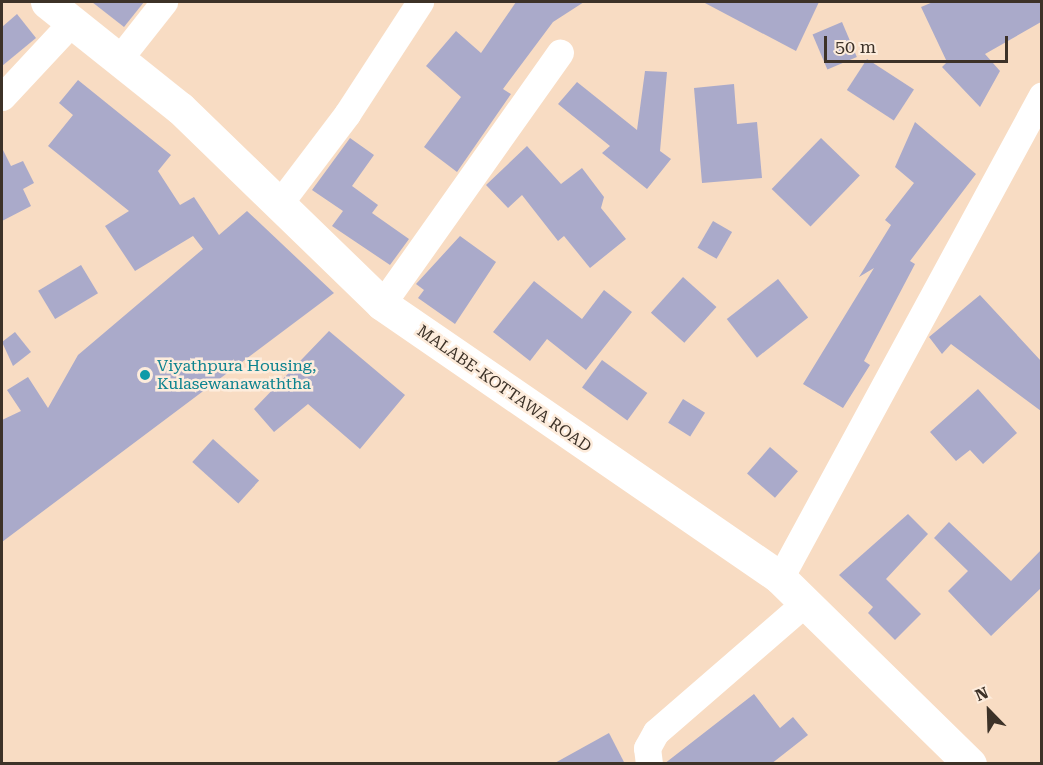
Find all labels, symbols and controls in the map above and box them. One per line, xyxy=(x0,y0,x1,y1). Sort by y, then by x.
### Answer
scale bar xyxy=(827,24,1012,62)
text: 50 m xyxy=(835,36,876,57)
street label: MALABE-KOTTAWA ROAD xyxy=(413,321,595,457)
place label: Viyathpura Housing, Kulasewanawaththa xyxy=(157,356,316,394)
marker: Viyathpura Housing, Kulasewanawaththa xyxy=(138,368,152,382)
north arrow xyxy=(959,681,1019,741)
text: N xyxy=(972,683,991,705)

